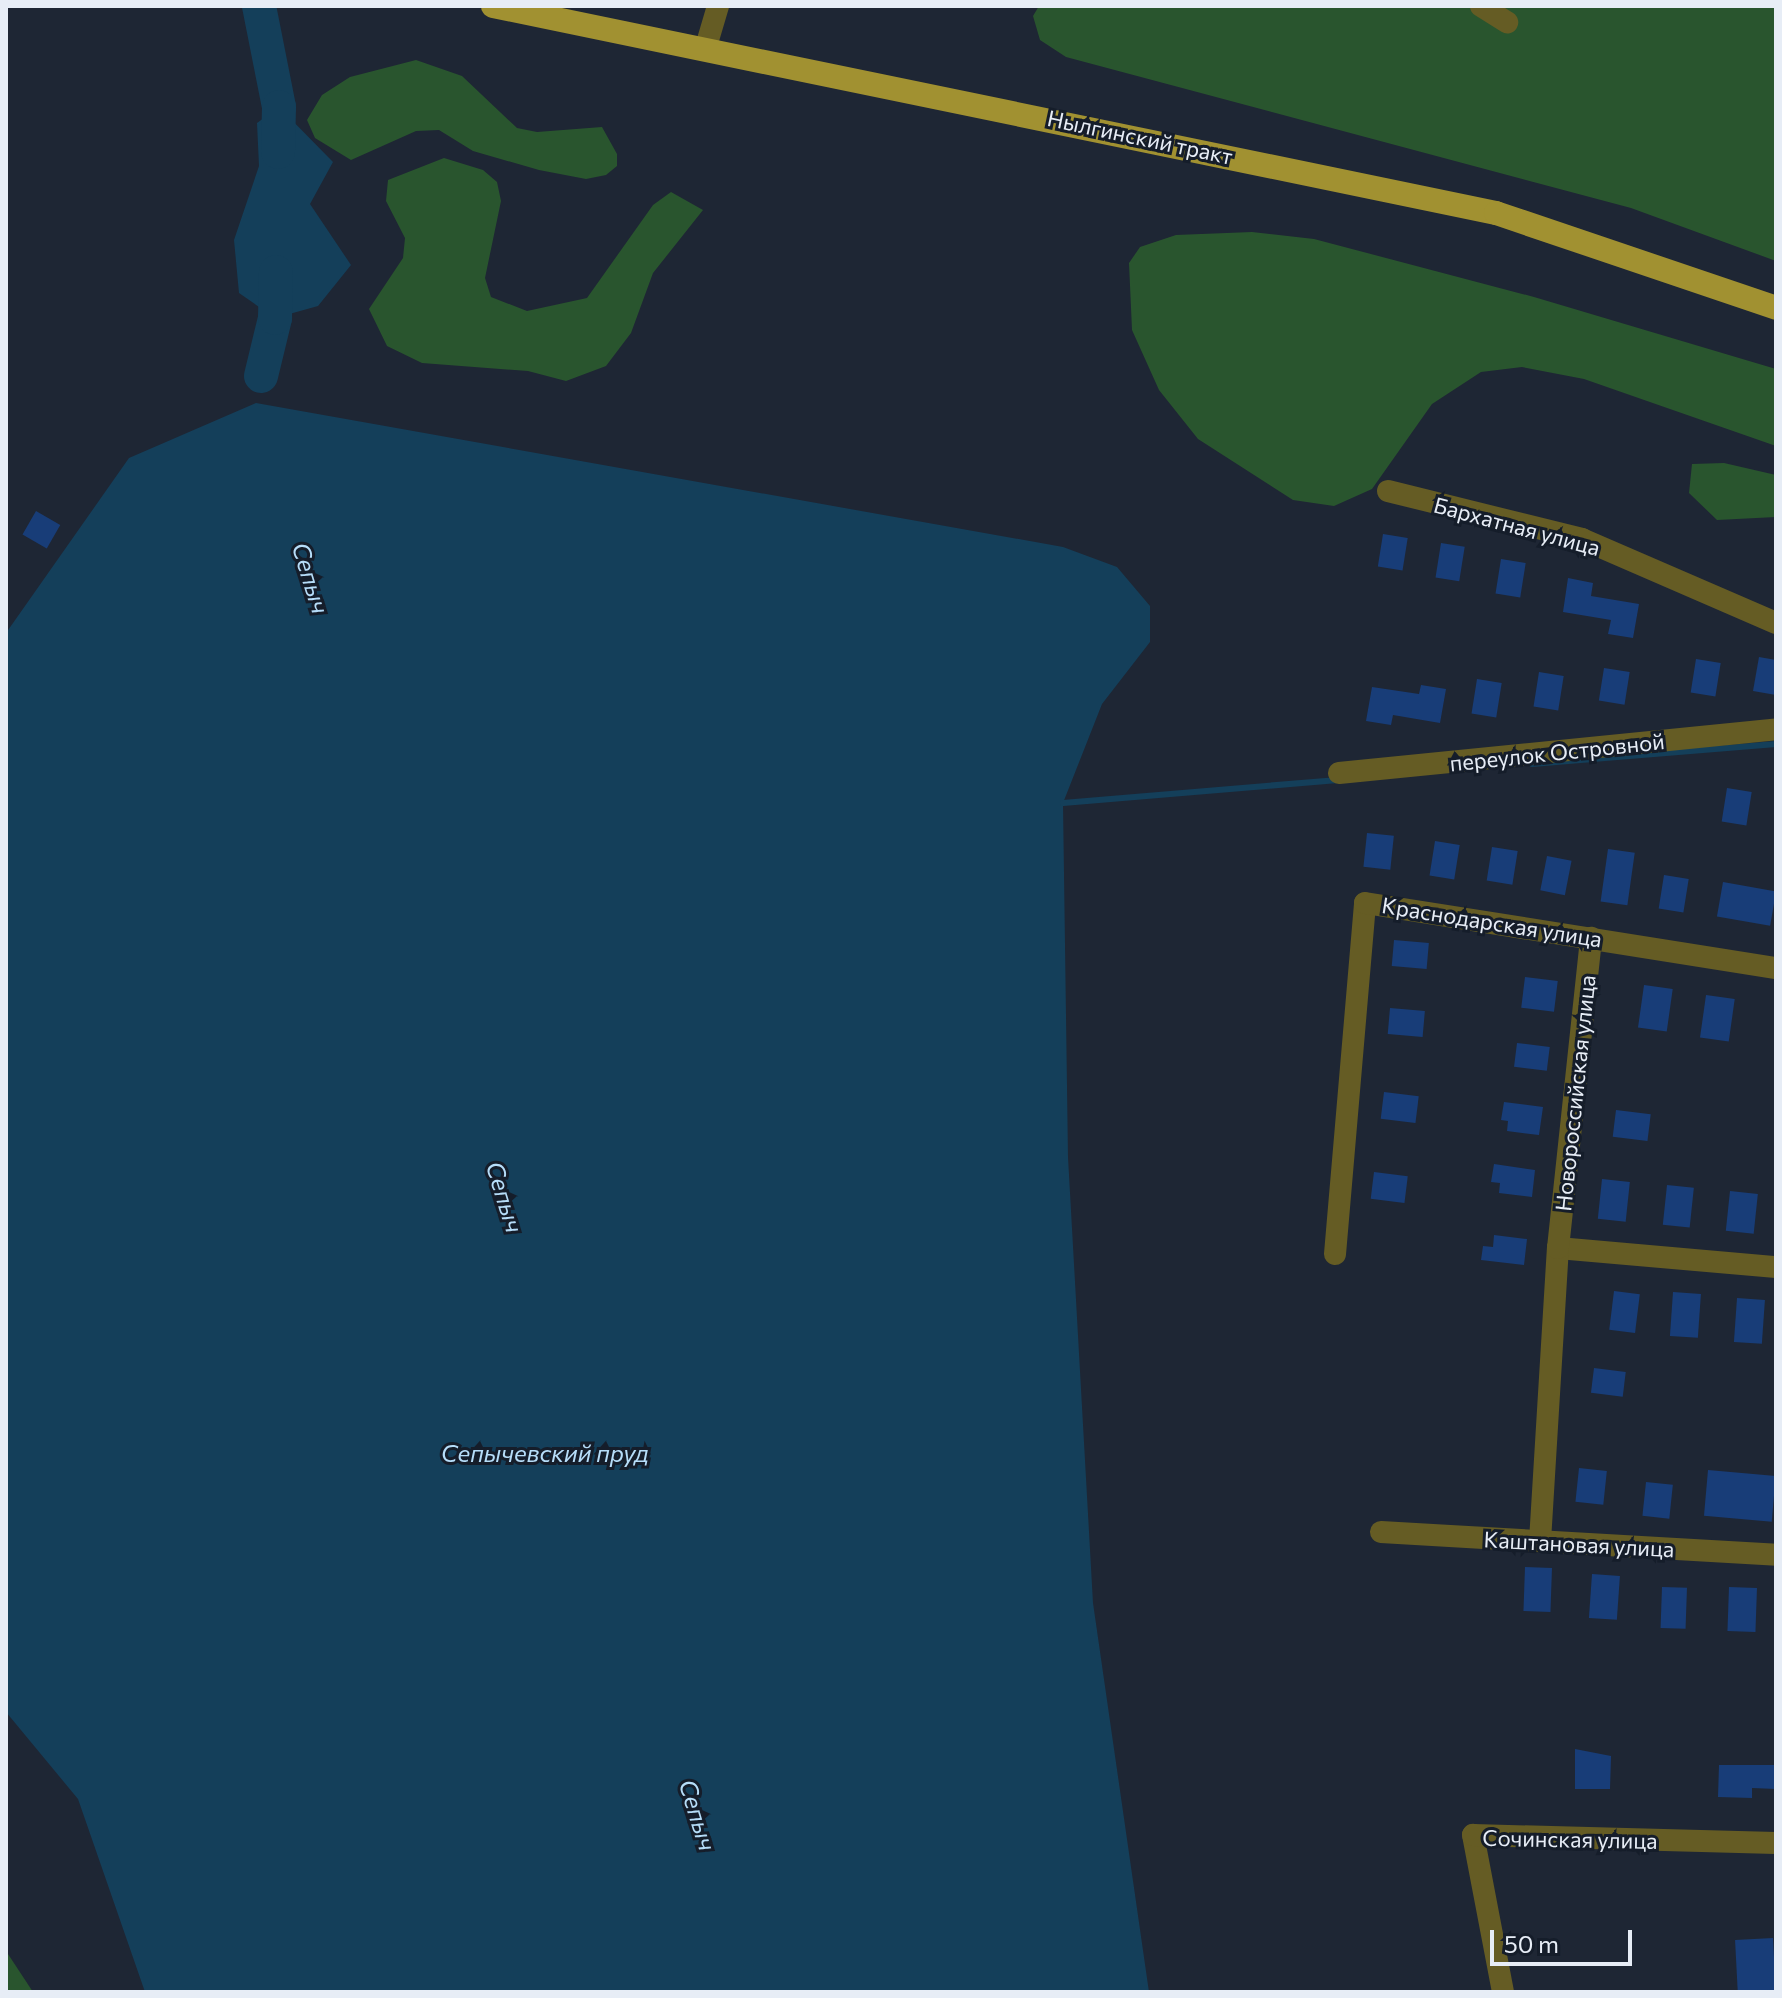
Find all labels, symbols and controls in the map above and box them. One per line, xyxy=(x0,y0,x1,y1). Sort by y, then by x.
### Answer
street label: Нылгинский тракт xyxy=(1045,104,1235,170)
street label: Бархатная улица xyxy=(1431,491,1603,561)
water label: Сепыч xyxy=(287,539,335,617)
street label: переулок Островной xyxy=(1448,728,1666,776)
street label: Краснодарская улица xyxy=(1380,892,1604,952)
street label: Новороссийская улица xyxy=(1549,974,1601,1212)
water label: Сепыч xyxy=(481,1158,529,1236)
water label: Сепычевский пруд xyxy=(441,1439,649,1467)
street label: Каштановая улица xyxy=(1483,1526,1675,1562)
water label: Сепыч xyxy=(674,1776,722,1854)
street label: Сочинская улица xyxy=(1482,1824,1658,1854)
scale bar xyxy=(1494,1914,1636,1964)
text: 50 m xyxy=(1504,1929,1559,1958)

